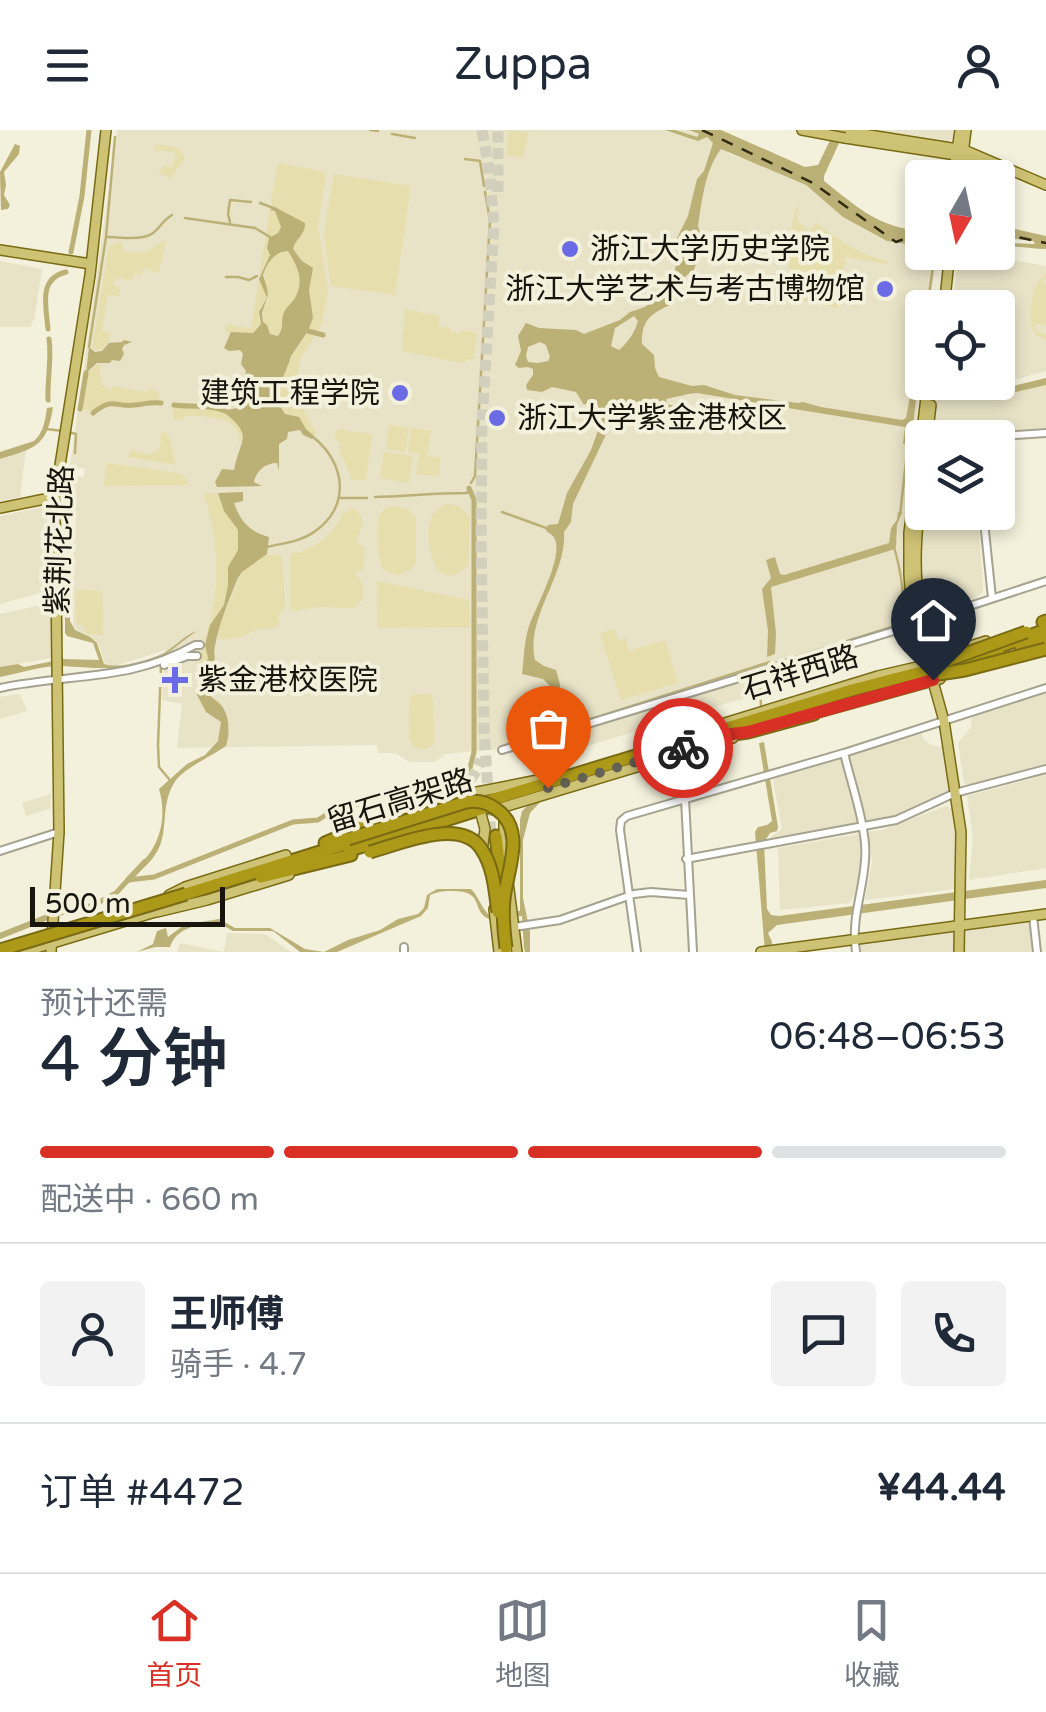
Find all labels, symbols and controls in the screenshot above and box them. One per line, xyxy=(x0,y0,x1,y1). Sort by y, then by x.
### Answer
icon: menu xyxy=(40,38,95,93)
text: Zuppa xyxy=(454,38,592,92)
icon: person xyxy=(951,38,1006,93)
north arrow xyxy=(905,160,1015,270)
map controls xyxy=(905,160,1015,530)
place label: 浙江大学历史学院 xyxy=(590,231,830,268)
marker: 浙江大学历史学院 xyxy=(559,238,581,260)
place label: 浙江大学艺术与考古博物馆 xyxy=(505,271,865,308)
marker: 浙江大学艺术与考古博物馆 xyxy=(874,278,896,300)
button: locate xyxy=(905,290,1015,400)
place label: 建筑工程学院 xyxy=(200,375,380,412)
marker: 建筑工程学院 xyxy=(389,382,411,404)
place label: 浙江大学紫金港校区 xyxy=(517,400,787,437)
marker: 浙江大学紫金港校区 xyxy=(486,407,508,429)
button: layers xyxy=(905,420,1015,530)
street label: 紫荆花北路 xyxy=(39,464,81,616)
pin xyxy=(891,578,976,681)
icon: home xyxy=(906,593,961,648)
street label: 石祥西路 xyxy=(737,638,863,708)
place label: 紫金港校医院 xyxy=(198,662,378,699)
marker: 紫金港校医院 xyxy=(162,667,188,693)
pin xyxy=(506,686,591,789)
courier xyxy=(633,698,733,798)
icon: bag xyxy=(521,701,576,756)
icon: bike xyxy=(656,721,711,776)
street label: 留石高架路 xyxy=(323,761,477,841)
scale bar xyxy=(30,882,225,926)
text: 500 m xyxy=(45,887,131,921)
text: 预计还需 xyxy=(40,985,168,1023)
text: 06:48–06:53 xyxy=(769,1014,1006,1060)
text: 4 分钟 xyxy=(40,1021,228,1100)
text: 配送中 · 660 m xyxy=(40,1181,259,1219)
button: person xyxy=(40,1281,145,1386)
button: chat xyxy=(771,1281,876,1386)
button: phone xyxy=(901,1281,1006,1386)
text: 王师傅 xyxy=(170,1292,284,1338)
text: 骑手 · 4.7 xyxy=(170,1346,307,1384)
text: ¥44.44 xyxy=(876,1465,1006,1511)
text: 订单 #4472 xyxy=(40,1470,245,1516)
tab: 首页 xyxy=(146,1593,202,1693)
tab: 地图 xyxy=(495,1593,551,1693)
tab: 收藏 xyxy=(844,1593,900,1693)

